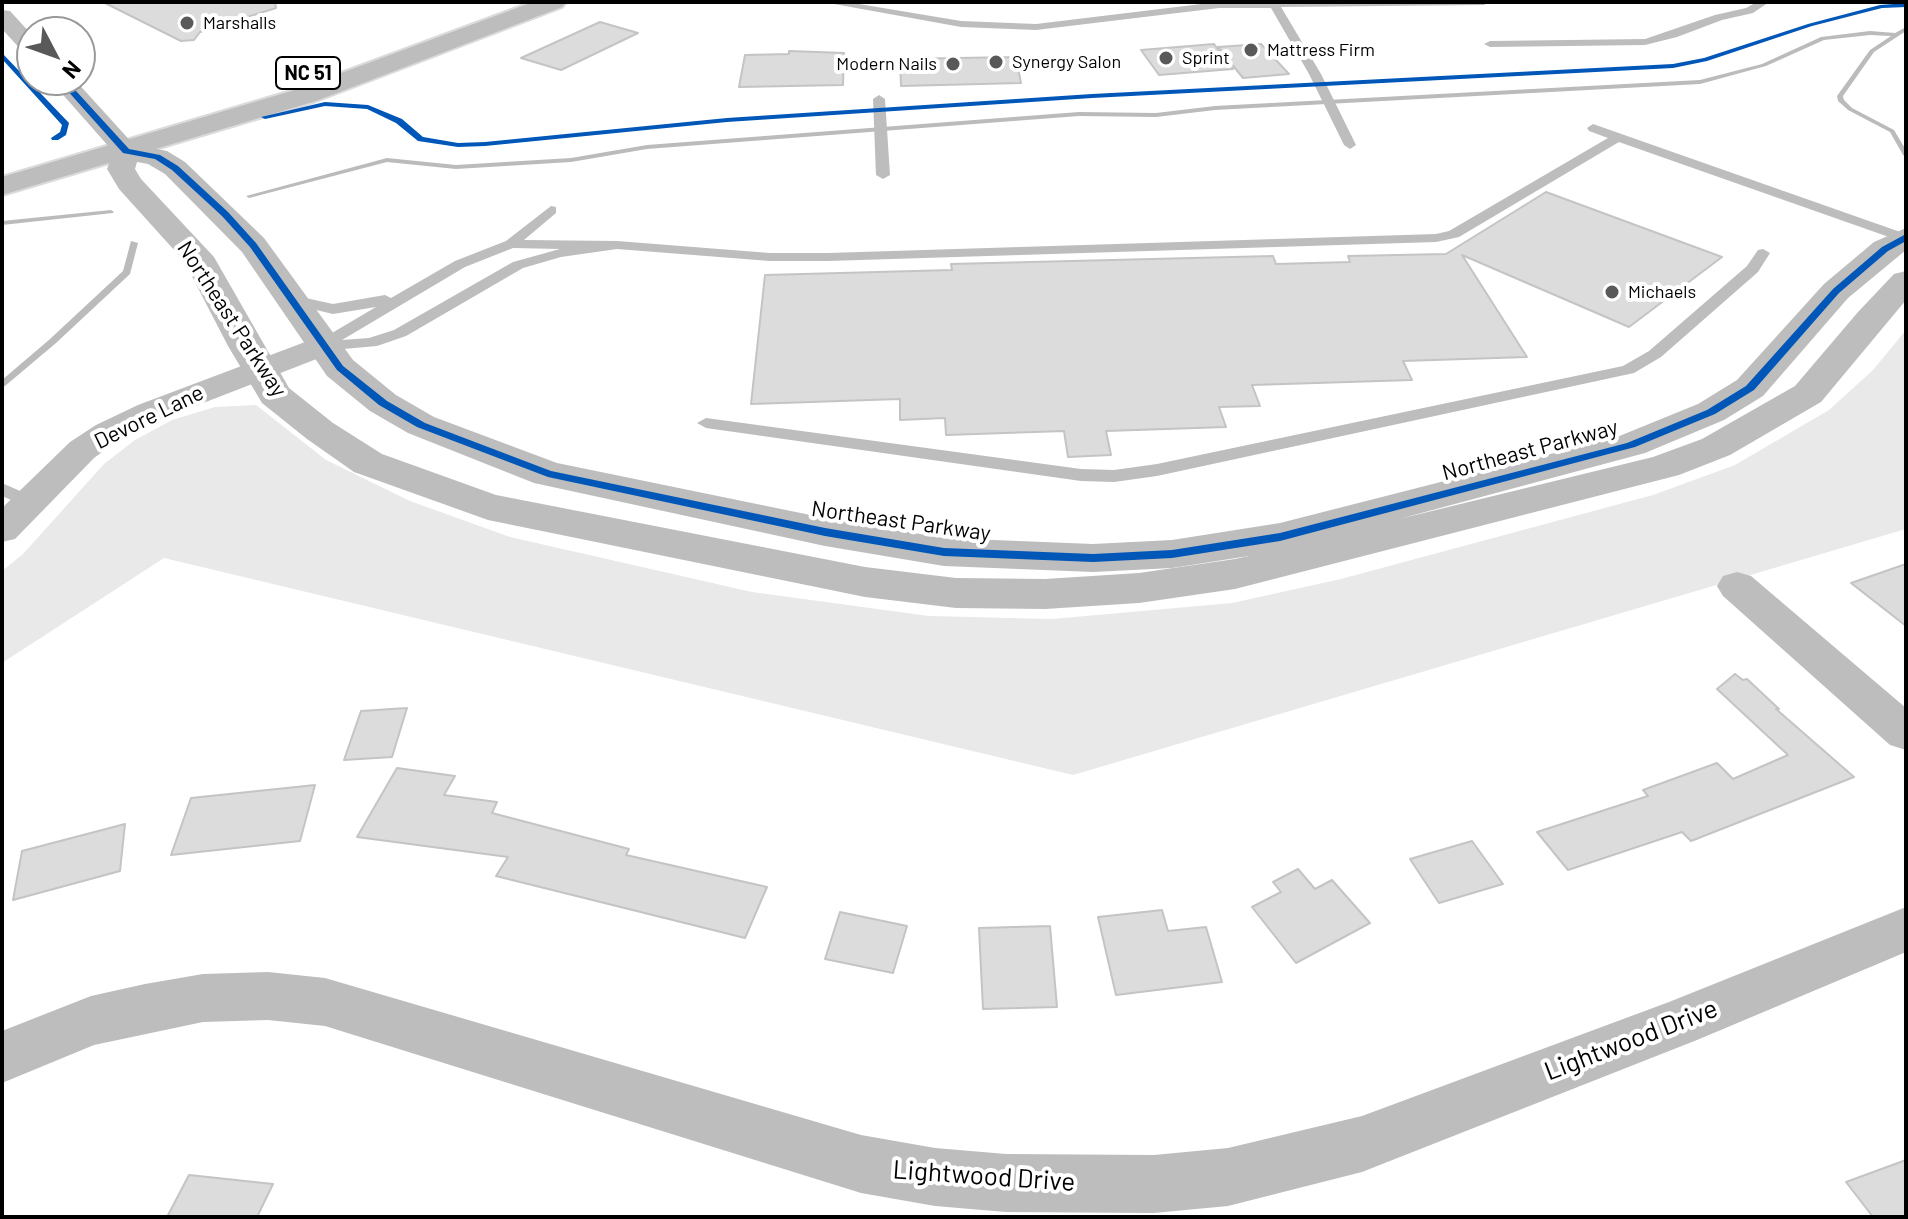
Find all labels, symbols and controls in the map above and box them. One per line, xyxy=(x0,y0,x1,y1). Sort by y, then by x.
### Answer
place label: Marshalls xyxy=(203,12,276,34)
marker: Marshalls xyxy=(178,14,196,32)
north arrow xyxy=(16,16,96,96)
place label: Mattress Firm xyxy=(1267,39,1375,61)
marker: Mattress Firm xyxy=(1242,41,1260,59)
place label: Sprint xyxy=(1182,47,1230,69)
marker: Sprint xyxy=(1157,49,1175,67)
place label: Synergy Salon xyxy=(1012,51,1121,73)
place label: Modern Nails xyxy=(836,53,937,75)
marker: Synergy Salon xyxy=(987,53,1005,71)
marker: Modern Nails xyxy=(944,55,962,73)
text: N xyxy=(58,56,87,84)
road number: NC 51 xyxy=(276,57,340,89)
street label: Northeast Parkway xyxy=(172,236,292,402)
place label: Michaels xyxy=(1628,281,1696,303)
marker: Michaels xyxy=(1603,283,1621,301)
street label: Devore Lane xyxy=(90,379,208,455)
street label: Northeast Parkway xyxy=(1439,414,1621,486)
street label: Northeast Parkway xyxy=(810,495,992,547)
street label: Lightwood Drive xyxy=(1540,993,1722,1087)
street label: Lightwood Drive xyxy=(892,1154,1076,1198)

